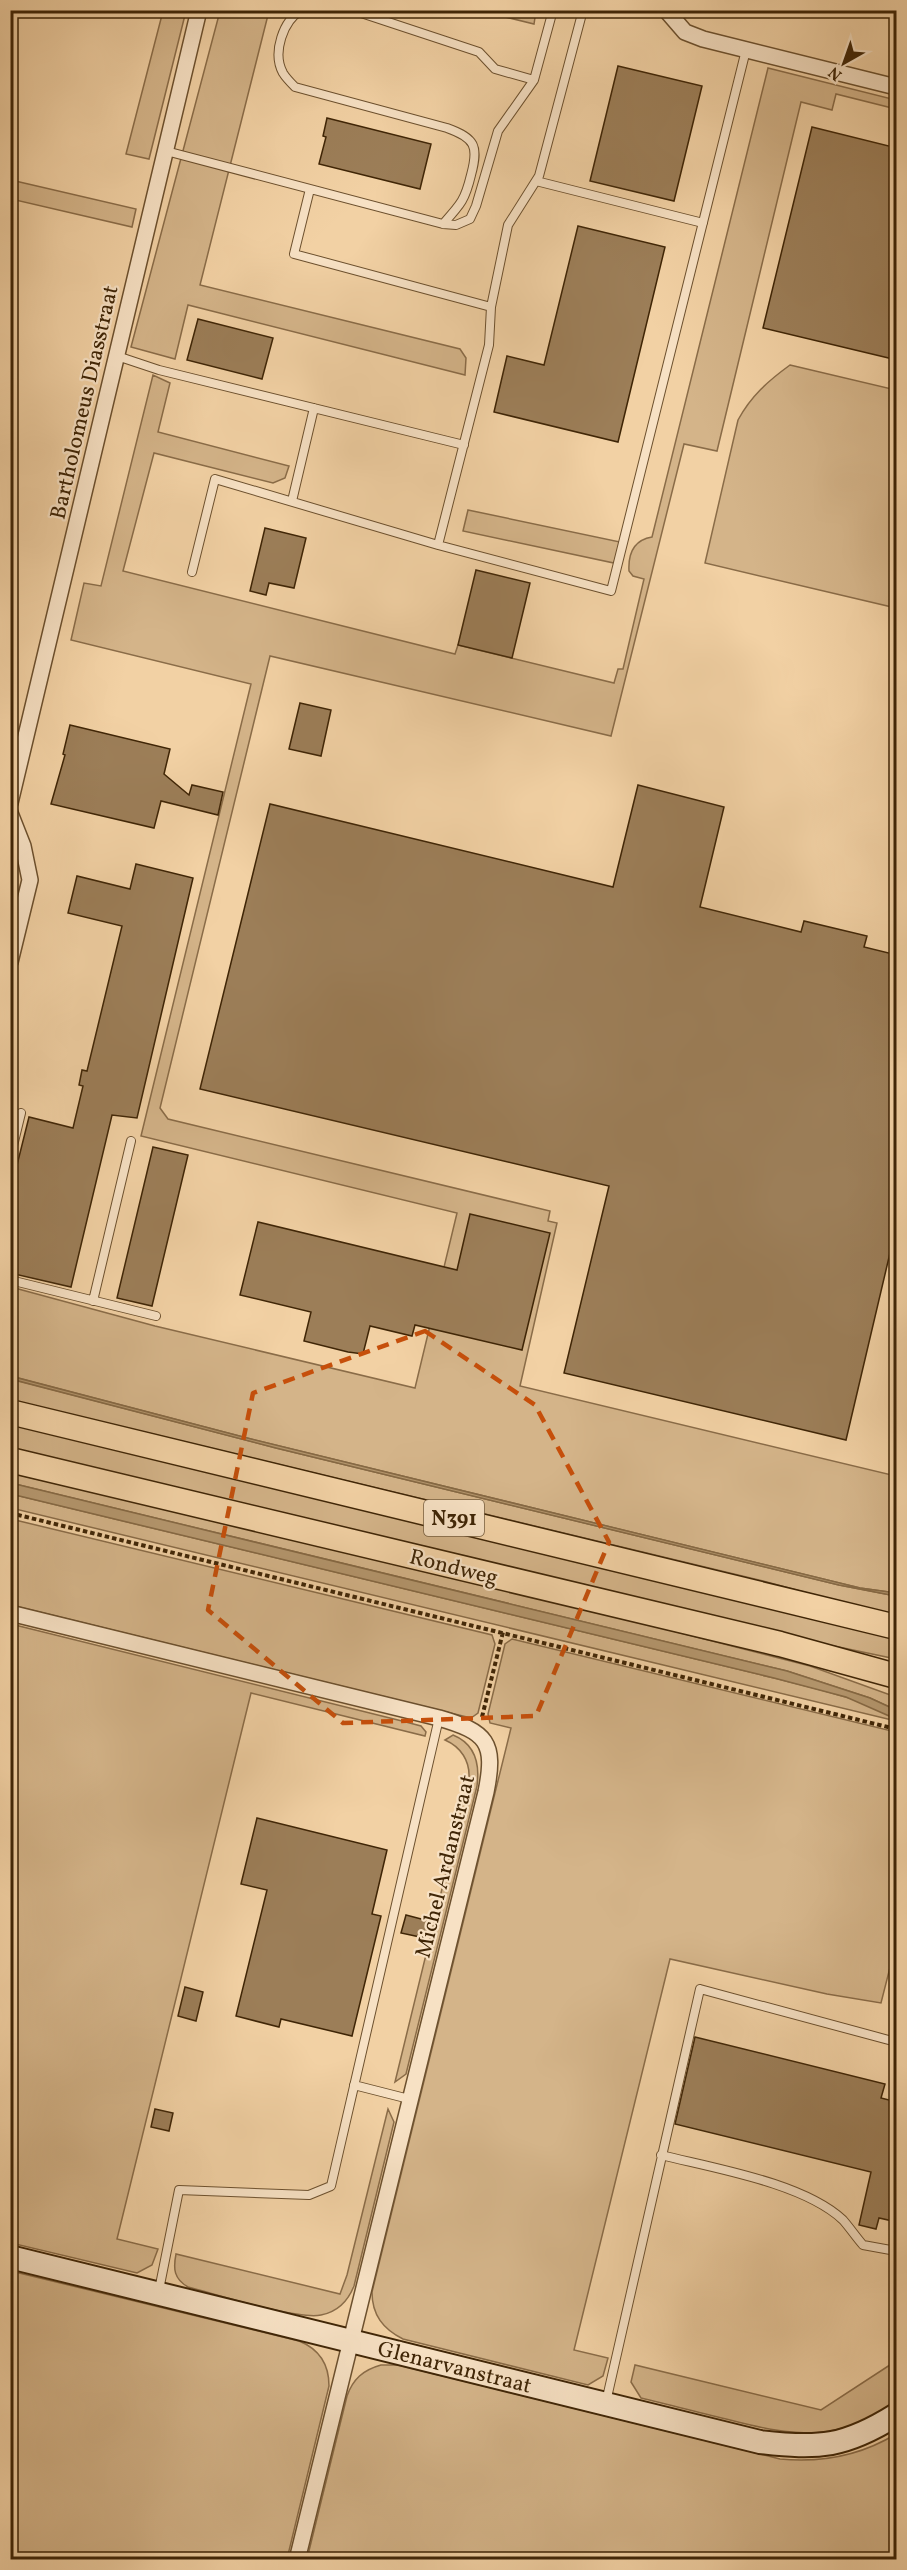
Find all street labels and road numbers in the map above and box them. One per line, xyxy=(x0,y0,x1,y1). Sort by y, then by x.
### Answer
street label: Bartholomeus Diasstraat xyxy=(43,282,128,523)
road number: N391 xyxy=(424,1500,484,1536)
street label: Rondweg xyxy=(406,1542,501,1594)
street label: Michel Ardanstraat xyxy=(409,1771,484,1961)
street label: Glenarvanstraat xyxy=(374,2334,535,2403)

